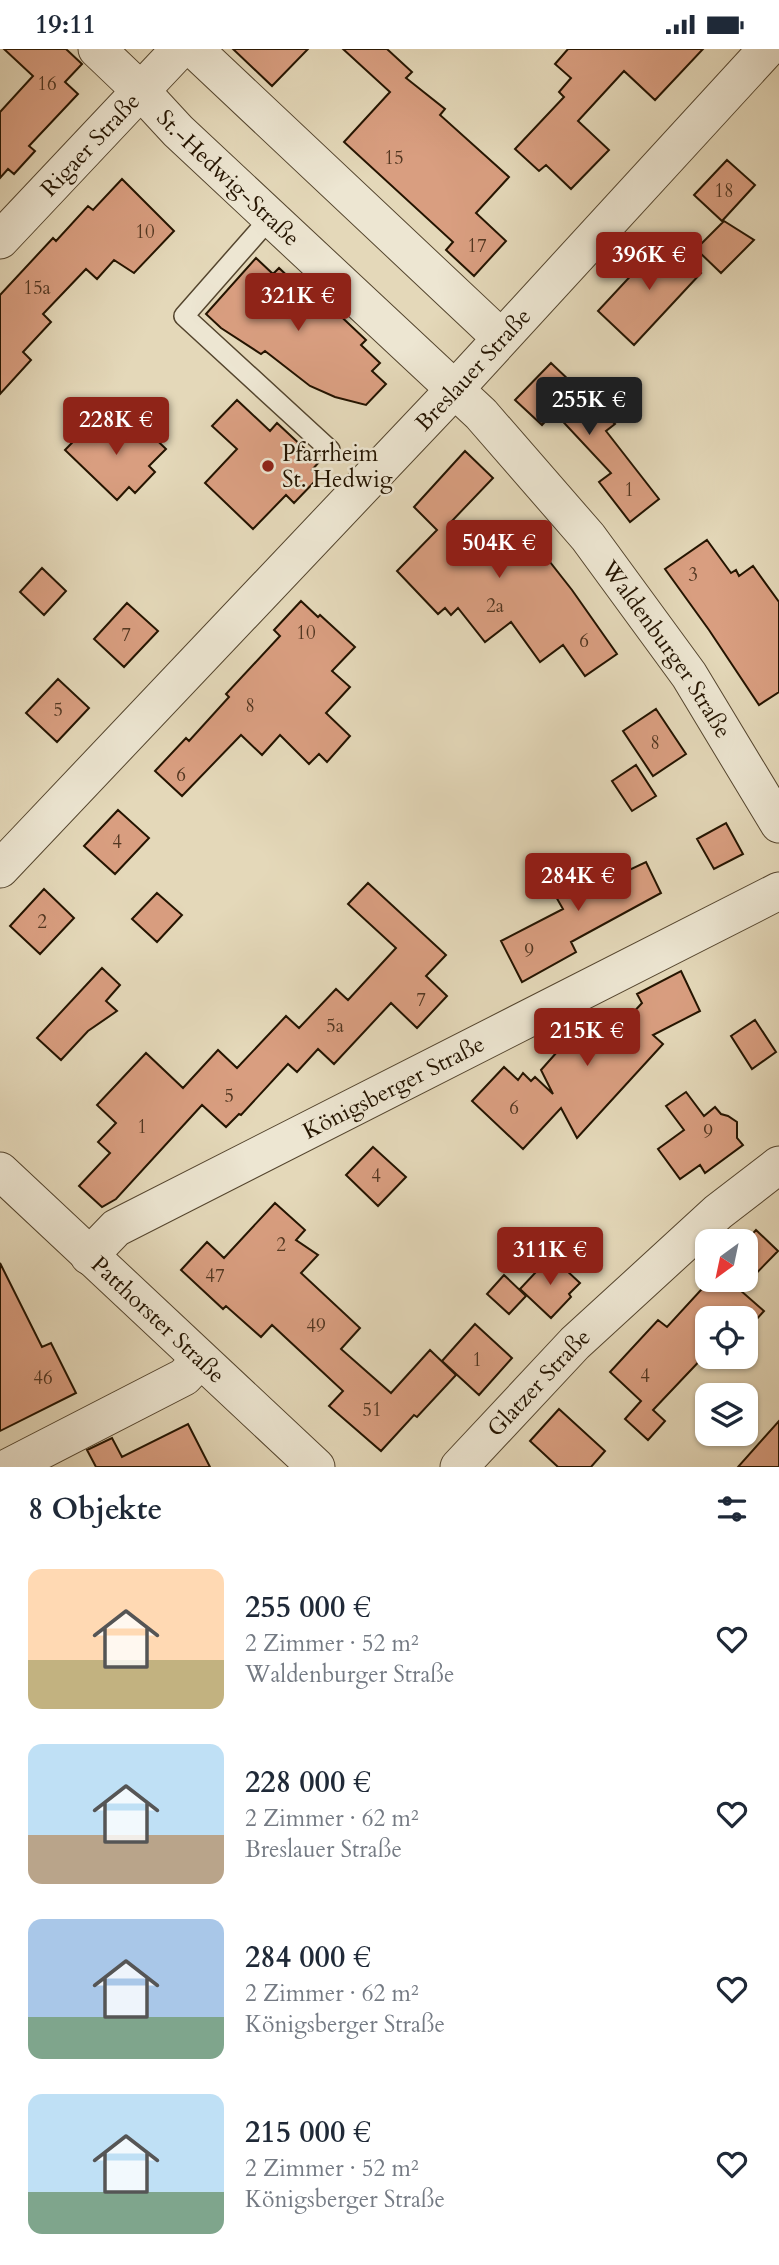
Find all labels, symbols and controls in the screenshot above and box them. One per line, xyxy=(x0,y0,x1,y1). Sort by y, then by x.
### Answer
text: 19:11 xyxy=(35,7,96,42)
house number: 16 xyxy=(37,71,57,97)
street label: Rigaer Straße xyxy=(33,86,146,203)
street label: St.-Hedwig-Straße xyxy=(150,103,307,253)
house number: 15 xyxy=(384,145,404,171)
house number: 18 xyxy=(714,178,734,204)
house number: 10 xyxy=(135,219,155,245)
house number: 17 xyxy=(467,233,487,259)
pin: 396K € xyxy=(592,233,706,292)
text: 396K € xyxy=(612,239,686,270)
pin: 321K € xyxy=(241,273,355,333)
house number: 15a xyxy=(23,275,51,301)
text: 321K € xyxy=(261,280,335,311)
street label: Breslauer Straße xyxy=(408,301,537,437)
pin: 255K € xyxy=(532,377,646,437)
text: 255K € xyxy=(552,384,626,415)
pin: 228K € xyxy=(59,397,173,457)
text: 228K € xyxy=(79,404,153,435)
place label: Pfarrheim St. Hedwig xyxy=(282,438,393,495)
marker: Pfarrheim St. Hedwig xyxy=(260,458,276,474)
house number: 1 xyxy=(624,477,634,503)
pin: 504K € xyxy=(442,521,556,580)
text: 504K € xyxy=(462,527,536,558)
street label: Waldenburger Straße xyxy=(594,553,739,744)
house number: 3 xyxy=(688,562,698,588)
house number: 2a xyxy=(486,593,504,619)
house number: 10 xyxy=(296,620,316,646)
house number: 7 xyxy=(121,622,131,648)
house number: 6 xyxy=(579,628,589,654)
house number: 8 xyxy=(245,693,255,719)
house number: 5 xyxy=(53,697,63,723)
house number: 8 xyxy=(650,730,660,756)
house number: 6 xyxy=(176,762,186,788)
house number: 4 xyxy=(112,829,122,855)
pin: 284K € xyxy=(521,853,635,913)
text: 284K € xyxy=(541,860,615,891)
house number: 2 xyxy=(37,909,47,935)
house number: 9 xyxy=(524,938,534,964)
house number: 7 xyxy=(416,987,426,1013)
pin: 215K € xyxy=(530,1009,644,1068)
house number: 5a xyxy=(326,1013,344,1039)
text: 215K € xyxy=(550,1015,624,1046)
street label: Königsberger Straße xyxy=(297,1028,490,1146)
house number: 5 xyxy=(224,1083,234,1109)
house number: 6 xyxy=(509,1095,519,1121)
house number: 1 xyxy=(137,1114,147,1140)
house number: 9 xyxy=(703,1119,713,1145)
house number: 4 xyxy=(371,1163,381,1189)
pin: 311K € xyxy=(493,1227,607,1287)
north arrow xyxy=(695,1229,758,1291)
map controls xyxy=(695,1229,758,1446)
house number: 2 xyxy=(276,1232,286,1258)
text: 311K € xyxy=(513,1234,587,1265)
street label: Patthorster Straße xyxy=(85,1249,232,1390)
house number: 47 xyxy=(205,1263,225,1289)
button: locate xyxy=(695,1306,758,1369)
house number: 49 xyxy=(306,1313,326,1339)
street label: Glatzer Straße xyxy=(480,1321,597,1443)
house number: 1 xyxy=(472,1347,482,1373)
house number: 4 xyxy=(640,1363,650,1389)
house number: 46 xyxy=(33,1365,53,1391)
button: layers xyxy=(695,1383,758,1446)
house number: 51 xyxy=(362,1397,382,1423)
text: 8 Objekte xyxy=(28,1489,162,1530)
icon: filters xyxy=(713,1490,751,1528)
text: 255 000 € xyxy=(245,1587,371,1628)
icon: home xyxy=(84,1597,168,1681)
icon: heart xyxy=(713,1620,751,1658)
text: 2 Zimmer · 52 m² xyxy=(245,1628,419,1659)
text: Waldenburger Straße xyxy=(245,1659,454,1690)
text: 228 000 € xyxy=(245,1762,371,1803)
icon: home xyxy=(84,1772,168,1856)
icon: heart xyxy=(713,1795,751,1833)
text: 2 Zimmer · 62 m² xyxy=(245,1803,419,1834)
text: Breslauer Straße xyxy=(245,1834,402,1865)
text: 284 000 € xyxy=(245,1937,371,1978)
icon: home xyxy=(84,1947,168,2031)
icon: heart xyxy=(713,1970,751,2008)
text: 2 Zimmer · 62 m² xyxy=(245,1978,419,2009)
text: Königsberger Straße xyxy=(245,2009,445,2040)
text: 215 000 € xyxy=(245,2112,371,2153)
icon: home xyxy=(84,2122,168,2206)
icon: heart xyxy=(713,2145,751,2183)
text: 2 Zimmer · 52 m² xyxy=(245,2153,419,2184)
text: Königsberger Straße xyxy=(245,2184,445,2215)

